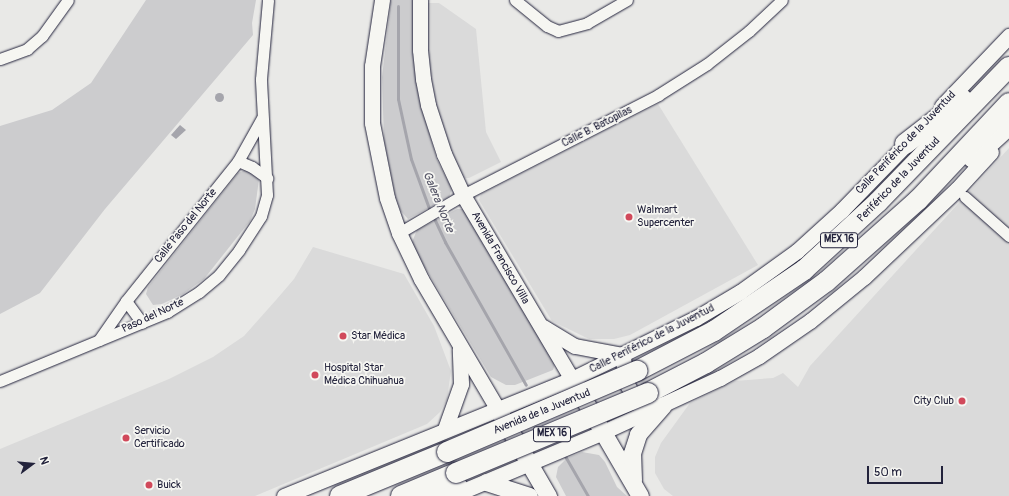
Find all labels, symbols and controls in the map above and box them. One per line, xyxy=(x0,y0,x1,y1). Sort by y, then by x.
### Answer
street label: Calle Periférico de la Juventud xyxy=(853,89,959,197)
street label: Calle B. Batopilas xyxy=(560,104,634,150)
street label: Periférico de la Juventud xyxy=(855,135,943,225)
water label: Galera Norte xyxy=(419,169,457,235)
street label: Calle Paso del Norte xyxy=(152,186,220,266)
place label: Walmart Supercenter xyxy=(637,204,694,230)
street label: Avenida Francisco Villa xyxy=(468,209,532,307)
marker: Walmart Supercenter xyxy=(624,212,634,222)
road number: MEX 16 xyxy=(820,232,858,248)
street label: Paso del Norte xyxy=(120,296,186,336)
street label: Calle Periférico de la Juventud xyxy=(587,302,717,376)
place label: Star Médica xyxy=(351,329,405,343)
marker: Star Médica xyxy=(338,331,348,341)
place label: Hospital Star Médica Chihuahua xyxy=(324,362,404,388)
marker: Hospital Star Médica Chihuahua xyxy=(309,369,321,381)
street label: Avenida de la Juventud xyxy=(492,386,592,438)
place label: City Club xyxy=(913,394,954,408)
marker: City Club xyxy=(957,396,967,406)
place label: Servicio Certificado xyxy=(134,425,185,451)
road number: MEX 16 xyxy=(533,426,571,442)
marker: Servicio Certificado xyxy=(121,433,131,443)
north arrow xyxy=(12,444,52,484)
text: N xyxy=(37,455,51,466)
scale bar xyxy=(869,458,945,484)
text: 50 m xyxy=(874,465,902,480)
place label: Buick xyxy=(157,478,181,492)
marker: Buick xyxy=(144,480,154,490)

